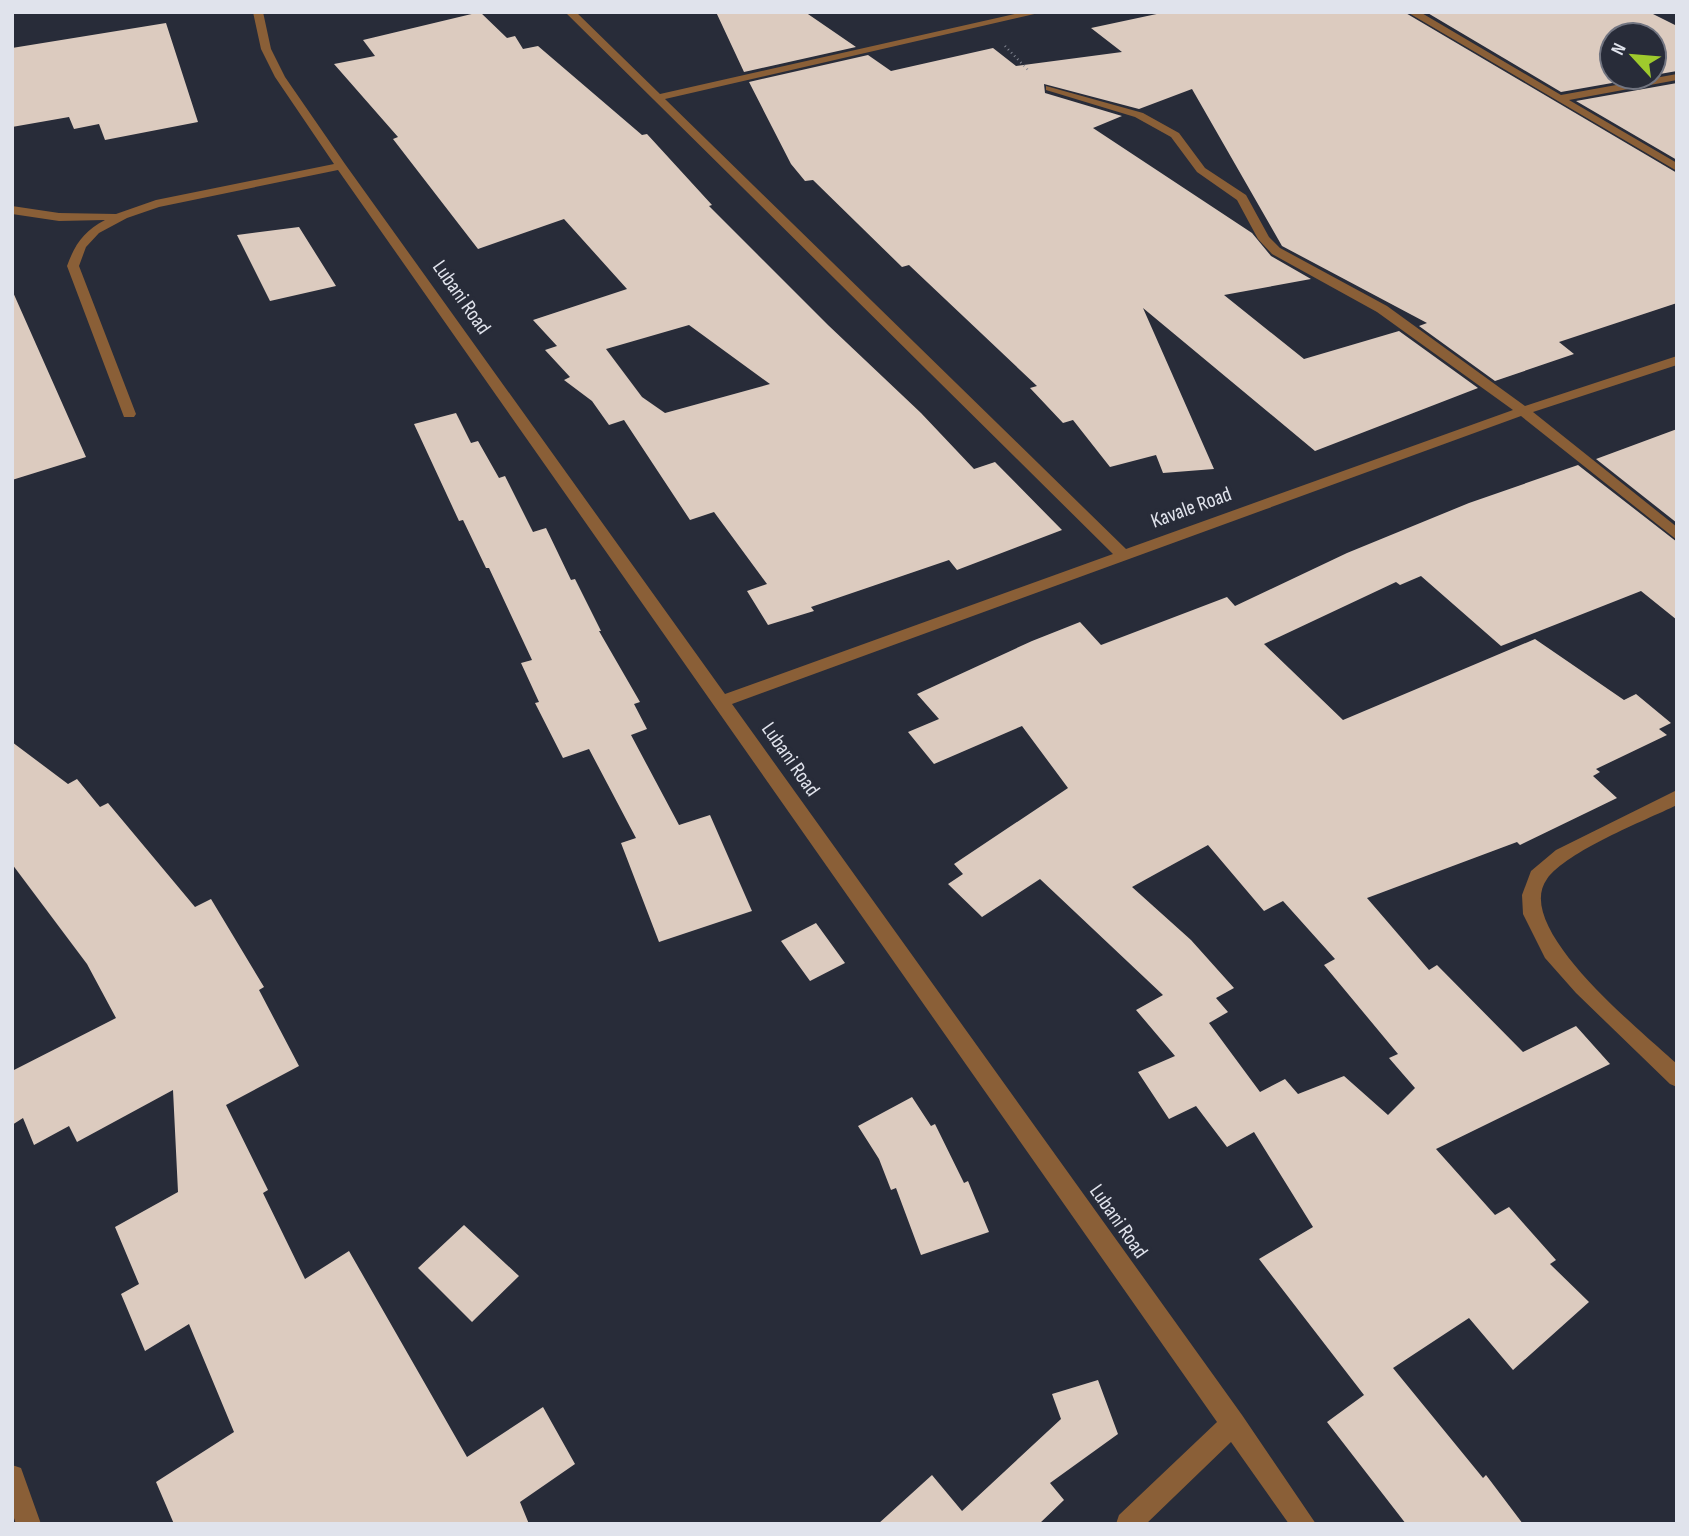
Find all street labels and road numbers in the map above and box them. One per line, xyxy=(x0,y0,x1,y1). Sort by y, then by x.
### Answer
street label: Lubani Road xyxy=(427,255,496,339)
street label: Kavale Road xyxy=(1147,481,1235,534)
street label: Lubani Road xyxy=(756,717,825,801)
street label: Lubani Road xyxy=(1084,1179,1153,1263)

